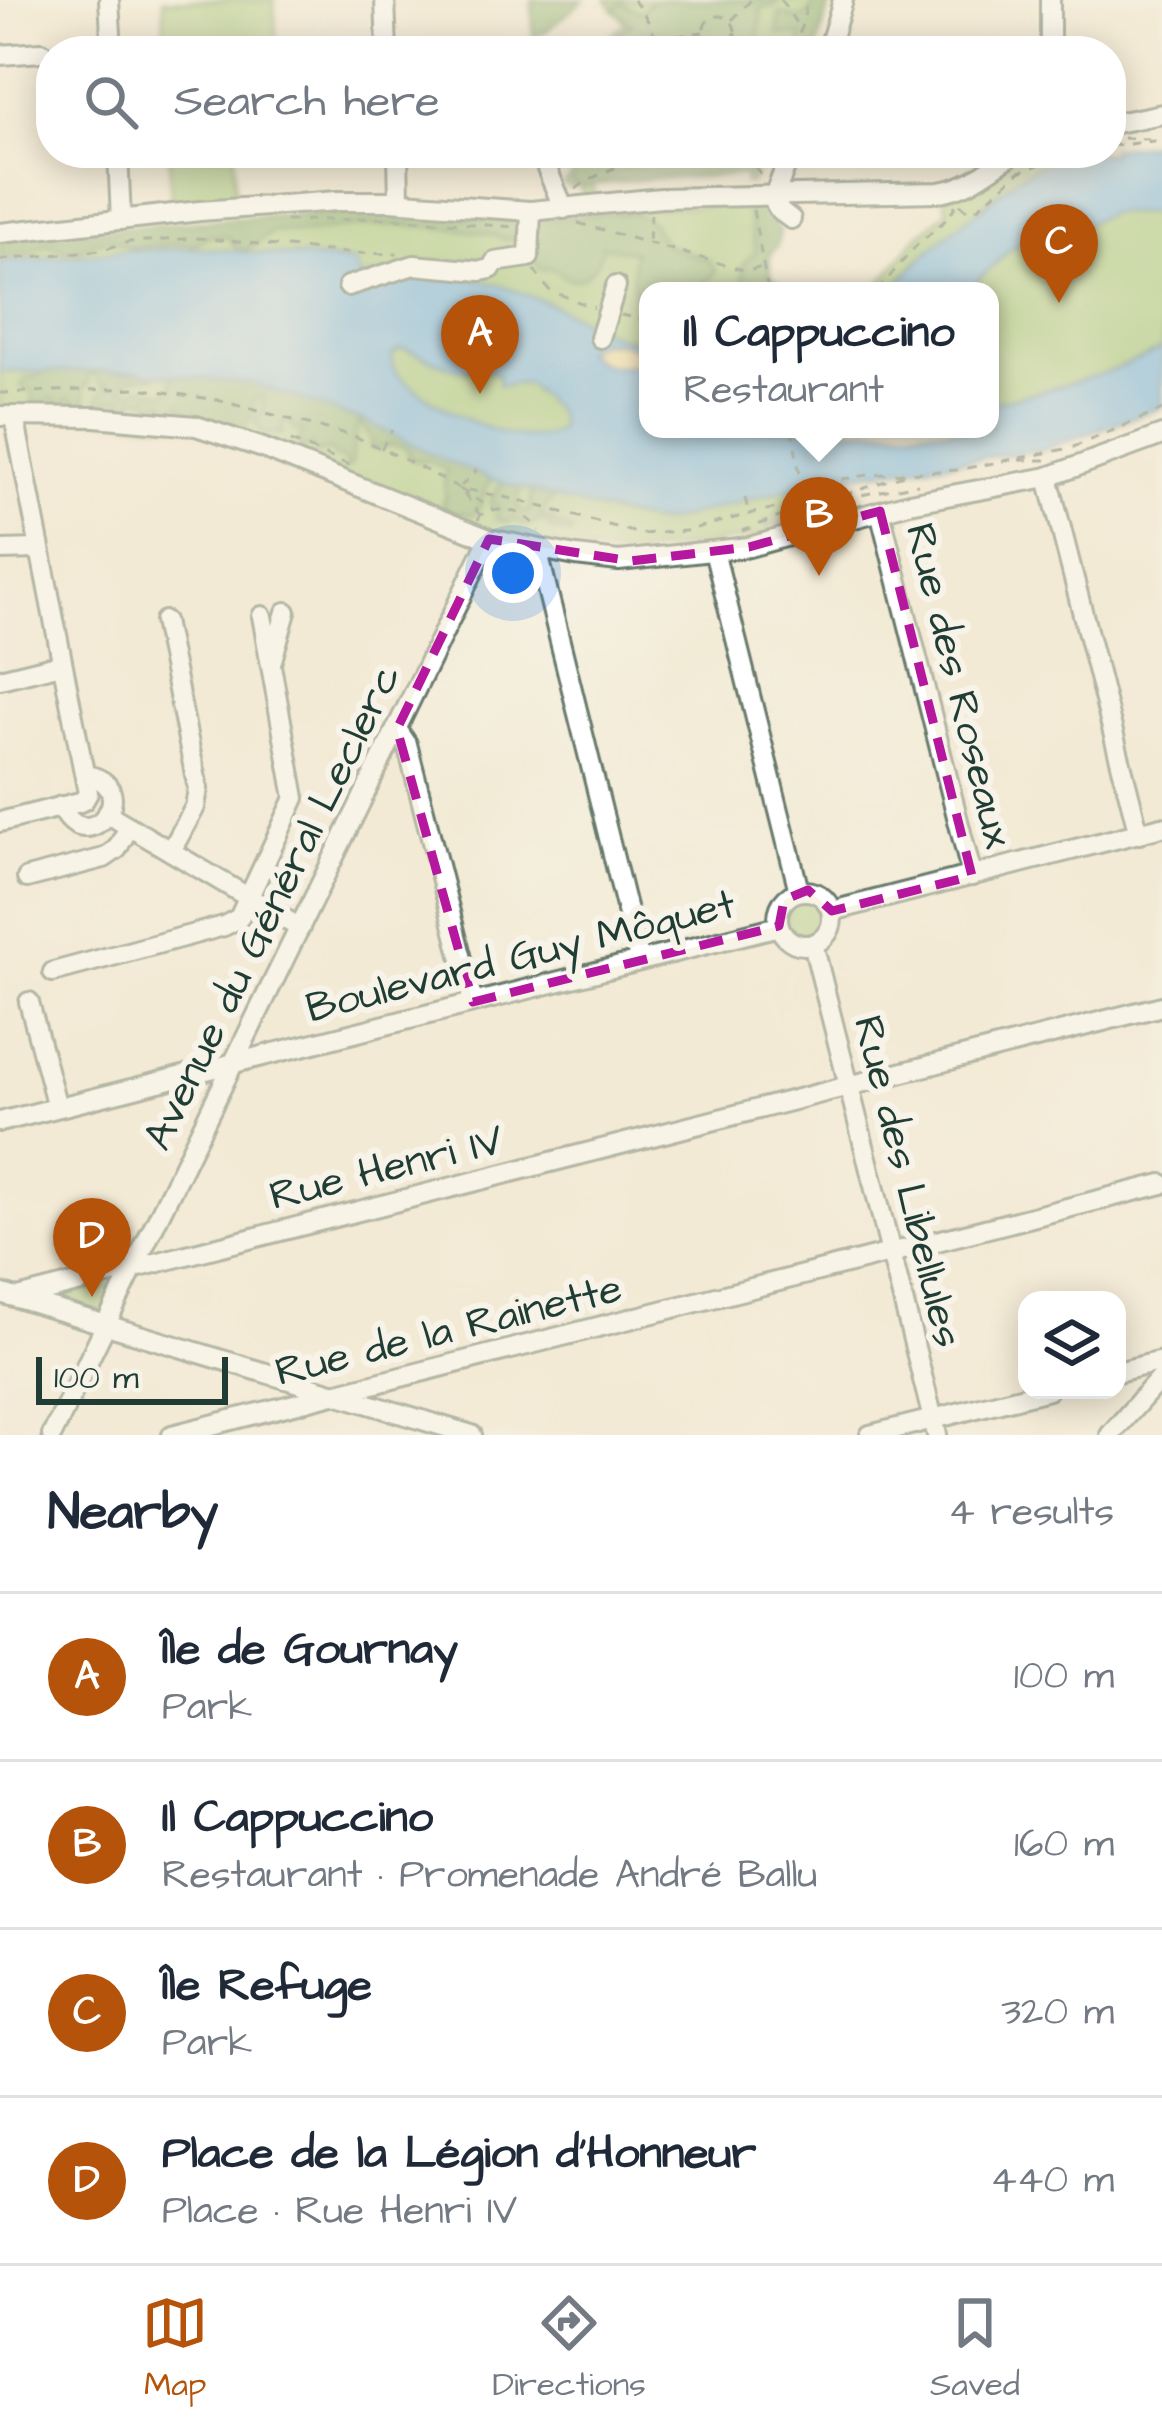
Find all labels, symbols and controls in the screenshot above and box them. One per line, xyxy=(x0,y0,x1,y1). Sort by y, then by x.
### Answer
search box xyxy=(36,36,1126,168)
icon: search xyxy=(78,69,144,135)
text: Search here xyxy=(174,71,440,133)
pin: C xyxy=(1020,204,1098,303)
popup xyxy=(639,282,999,438)
pin: A xyxy=(441,295,519,394)
text: Il Cappuccino xyxy=(683,302,955,364)
text: Restaurant xyxy=(683,364,884,418)
pin: B xyxy=(780,477,858,576)
street label: Rue des Roseaux xyxy=(890,517,1027,854)
your location xyxy=(483,543,543,603)
street label: Avenue du Général Leclerc xyxy=(130,655,416,1160)
street label: Boulevard Guy Môquet xyxy=(300,876,741,1039)
street label: Rue des Libellules xyxy=(838,1010,976,1354)
street label: Rue Henri IV xyxy=(264,1112,510,1226)
pin: D xyxy=(53,1198,131,1297)
street label: Rue de la Rainette xyxy=(270,1260,628,1402)
map controls xyxy=(1018,1291,1126,1399)
button: layers xyxy=(1018,1291,1126,1399)
scale bar xyxy=(36,1351,228,1404)
text: 100 m xyxy=(54,1355,139,1401)
text: Nearby xyxy=(48,1478,218,1549)
text: 4 results xyxy=(948,1486,1114,1540)
text: Île de Gournay xyxy=(162,1619,458,1681)
text: A xyxy=(75,1650,99,1704)
text: 100 m xyxy=(1014,1650,1114,1704)
text: Park xyxy=(162,1681,252,1735)
text: Il Cappuccino xyxy=(162,1787,433,1849)
text: B xyxy=(73,1818,101,1872)
text: 160 m xyxy=(1014,1818,1114,1872)
text: Restaurant · Promenade André Ballu xyxy=(162,1849,817,1903)
text: Île Refuge xyxy=(162,1955,372,2017)
text: C xyxy=(73,1986,101,2040)
text: 320 m xyxy=(1001,1986,1114,2040)
text: Park xyxy=(162,2017,252,2071)
text: Place de la Légion d'Honneur xyxy=(162,2123,756,2185)
text: D xyxy=(74,2154,100,2208)
text: 440 m xyxy=(990,2154,1114,2208)
text: Place · Rue Henri IV xyxy=(162,2185,517,2239)
tab: Map xyxy=(142,2290,208,2408)
tab: Directions xyxy=(492,2290,646,2408)
tab: Saved xyxy=(930,2290,1020,2408)

